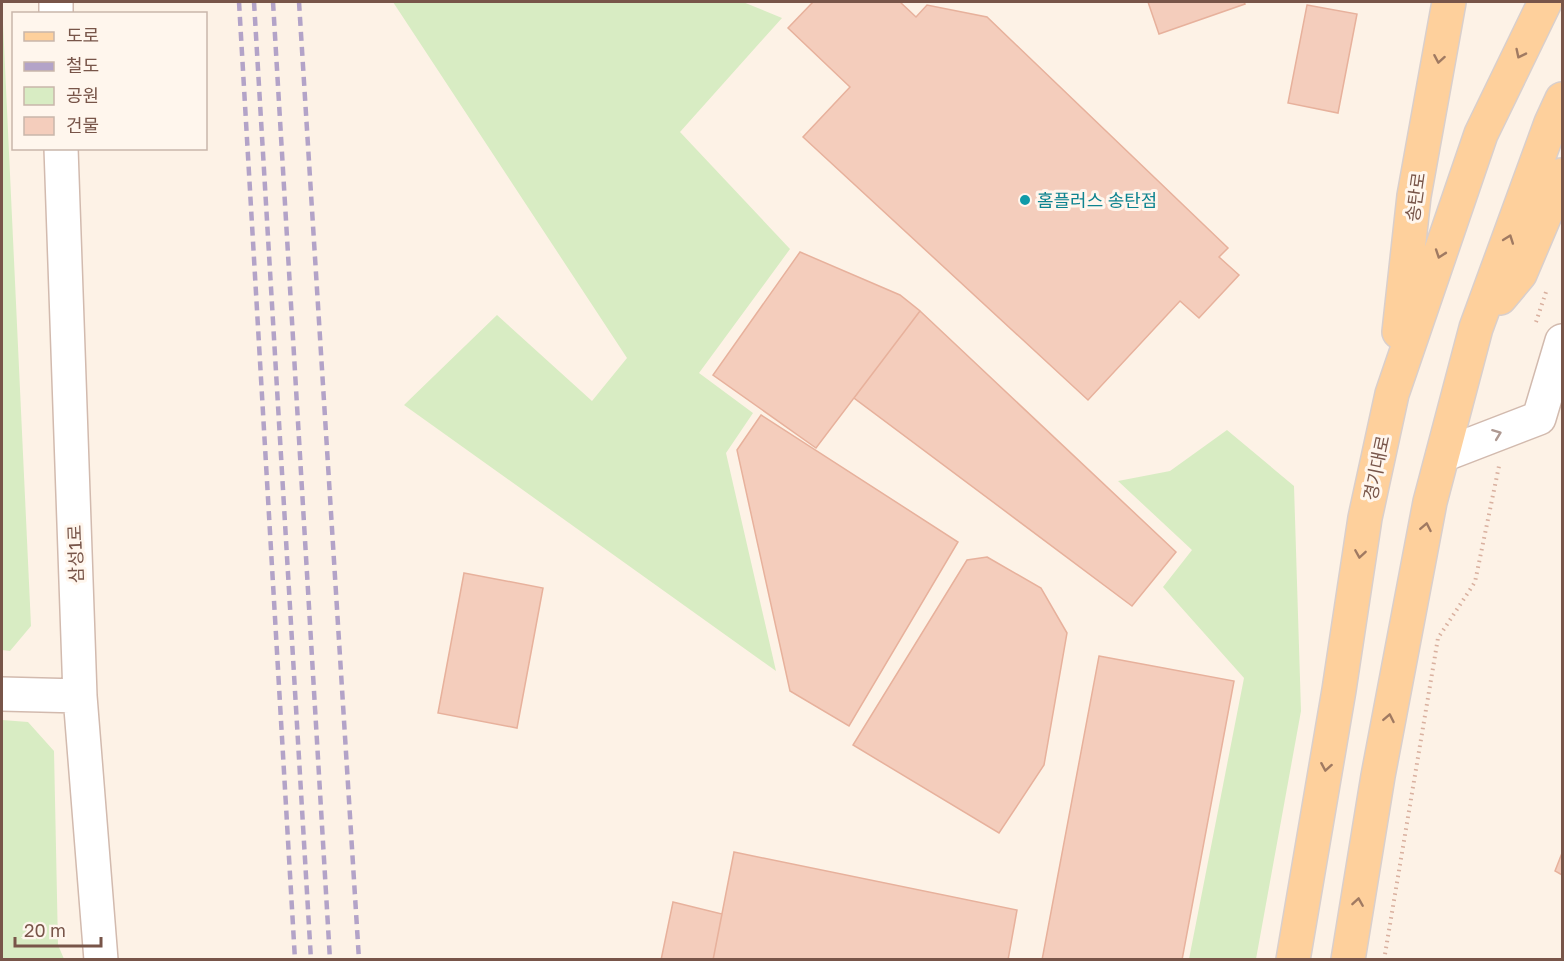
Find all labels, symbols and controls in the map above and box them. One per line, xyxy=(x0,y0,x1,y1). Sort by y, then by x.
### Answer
legend xyxy=(12,12,207,150)
text: 도로 xyxy=(66,24,99,46)
one-way arrow xyxy=(1515,48,1527,59)
text: 철도 xyxy=(66,54,99,76)
one-way arrow xyxy=(1433,54,1446,64)
text: 공원 xyxy=(66,84,99,106)
text: 건물 xyxy=(66,114,99,136)
street label: 송탄로 xyxy=(1401,171,1429,223)
place label: 홈플러스 송탄점 xyxy=(1037,189,1157,211)
marker: 홈플러스 송탄점 xyxy=(1018,193,1032,207)
one-way arrow xyxy=(1501,234,1514,245)
one-way arrow xyxy=(1434,249,1447,259)
one-way arrow xyxy=(1491,429,1502,441)
street label: 경기대로 xyxy=(1358,433,1394,503)
one-way arrow xyxy=(1419,522,1432,532)
street label: 삼성1로 xyxy=(63,524,87,584)
one-way arrow xyxy=(1354,549,1366,559)
one-way arrow xyxy=(1382,713,1395,723)
one-way arrow xyxy=(1320,762,1333,772)
one-way arrow xyxy=(1351,897,1363,906)
scale bar xyxy=(15,910,100,948)
text: 20 m xyxy=(24,919,66,941)

